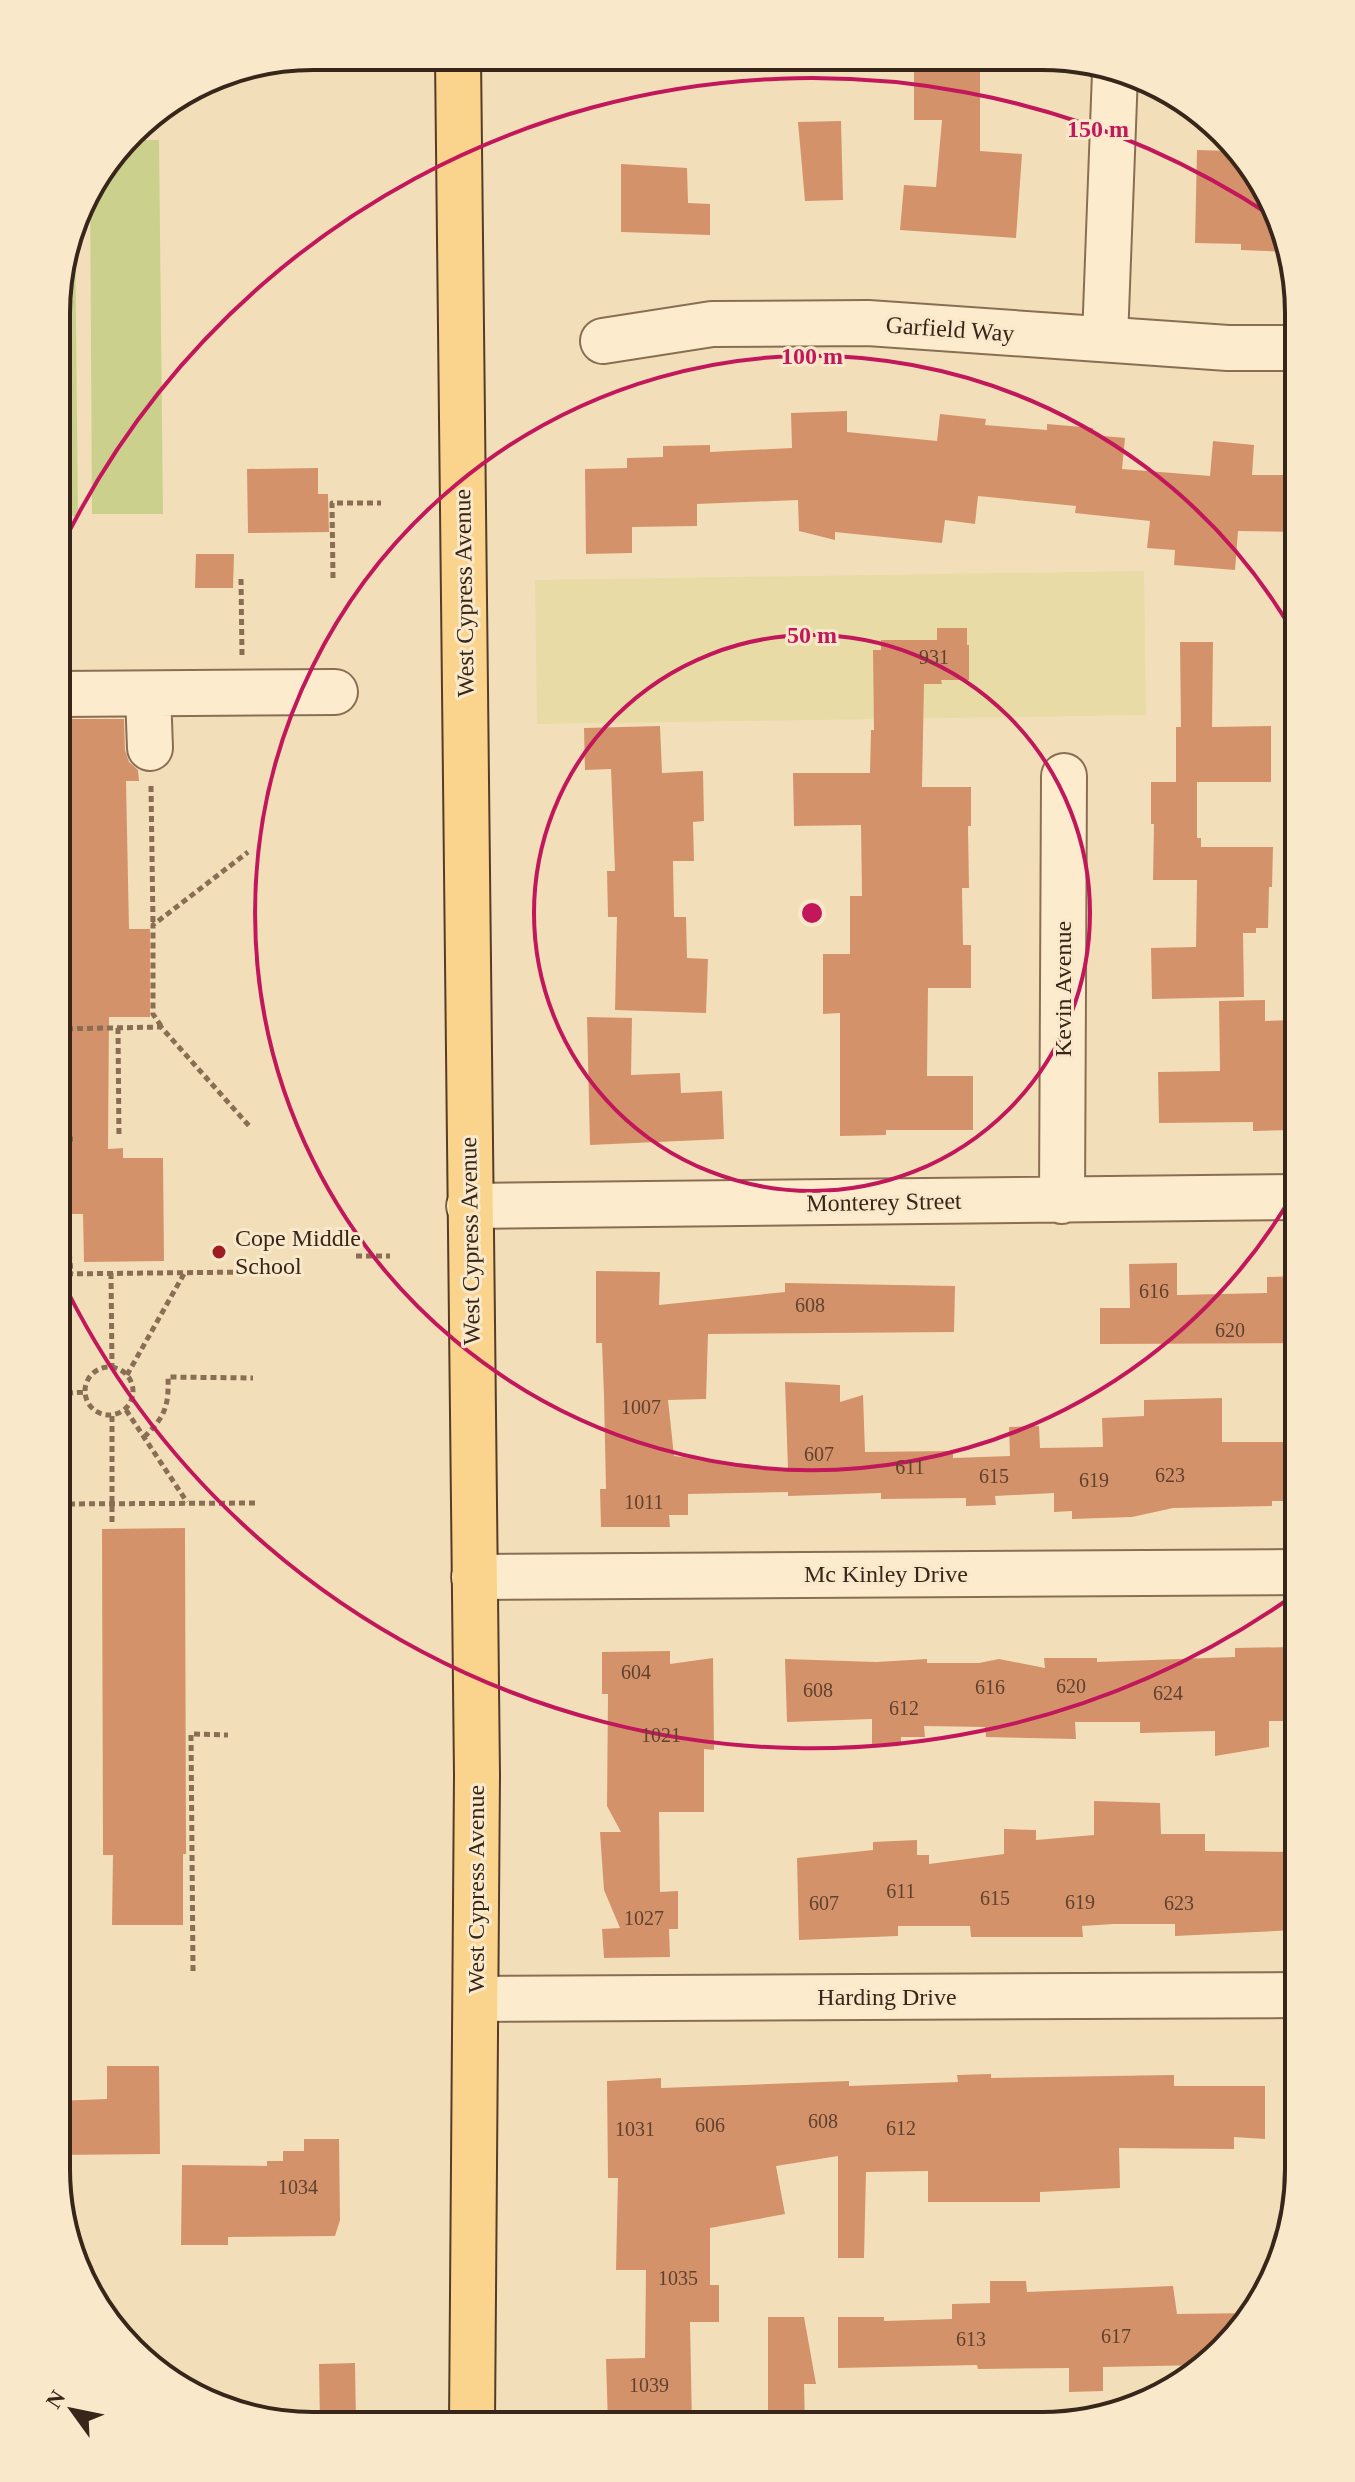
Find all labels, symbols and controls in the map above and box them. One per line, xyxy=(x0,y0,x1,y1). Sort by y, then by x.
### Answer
text: 150 m xyxy=(1067,116,1129,142)
street label: Garfield Way xyxy=(885,312,1015,346)
text: 100 m xyxy=(781,343,843,369)
street label: West Cypress Avenue xyxy=(449,489,479,697)
text: 50 m xyxy=(787,622,837,648)
house number: 931 xyxy=(919,646,949,668)
centre of rings xyxy=(798,899,826,927)
street label: Kevin Avenue xyxy=(1050,921,1076,1057)
street label: West Cypress Avenue xyxy=(455,1137,485,1345)
street label: Monterey Street xyxy=(806,1188,962,1216)
place label: Cope Middle School xyxy=(235,1225,361,1279)
marker: Cope Middle School xyxy=(210,1243,228,1261)
house number: 616 xyxy=(1139,1280,1169,1302)
house number: 608 xyxy=(795,1294,825,1316)
house number: 620 xyxy=(1215,1319,1245,1341)
house number: 1007 xyxy=(621,1396,661,1418)
house number: 607 xyxy=(804,1443,834,1465)
house number: 611 xyxy=(895,1456,925,1478)
house number: 623 xyxy=(1155,1464,1185,1486)
house number: 615 xyxy=(979,1465,1009,1487)
house number: 619 xyxy=(1079,1469,1109,1491)
house number: 1011 xyxy=(624,1491,664,1513)
street label: Mc Kinley Drive xyxy=(804,1561,968,1587)
house number: 604 xyxy=(621,1661,651,1683)
house number: 620 xyxy=(1056,1675,1086,1697)
house number: 616 xyxy=(975,1676,1005,1698)
house number: 608 xyxy=(803,1679,833,1701)
house number: 624 xyxy=(1153,1682,1183,1704)
house number: 612 xyxy=(889,1697,919,1719)
house number: 1021 xyxy=(641,1724,681,1746)
street label: West Cypress Avenue xyxy=(463,1785,489,1993)
house number: 611 xyxy=(886,1880,916,1902)
house number: 615 xyxy=(980,1887,1010,1909)
house number: 619 xyxy=(1065,1891,1095,1913)
house number: 607 xyxy=(809,1892,839,1914)
house number: 623 xyxy=(1164,1892,1194,1914)
house number: 1027 xyxy=(624,1907,664,1929)
street label: Harding Drive xyxy=(817,1984,957,2010)
house number: 608 xyxy=(808,2110,838,2132)
house number: 606 xyxy=(695,2114,725,2136)
house number: 612 xyxy=(886,2117,916,2139)
house number: 1031 xyxy=(615,2118,655,2140)
house number: 1034 xyxy=(278,2176,318,2198)
house number: 1035 xyxy=(658,2267,698,2289)
house number: 617 xyxy=(1101,2325,1131,2347)
house number: 613 xyxy=(956,2328,986,2350)
north arrow xyxy=(32,2370,112,2450)
house number: 1039 xyxy=(629,2374,669,2396)
text: N xyxy=(41,2386,71,2413)

